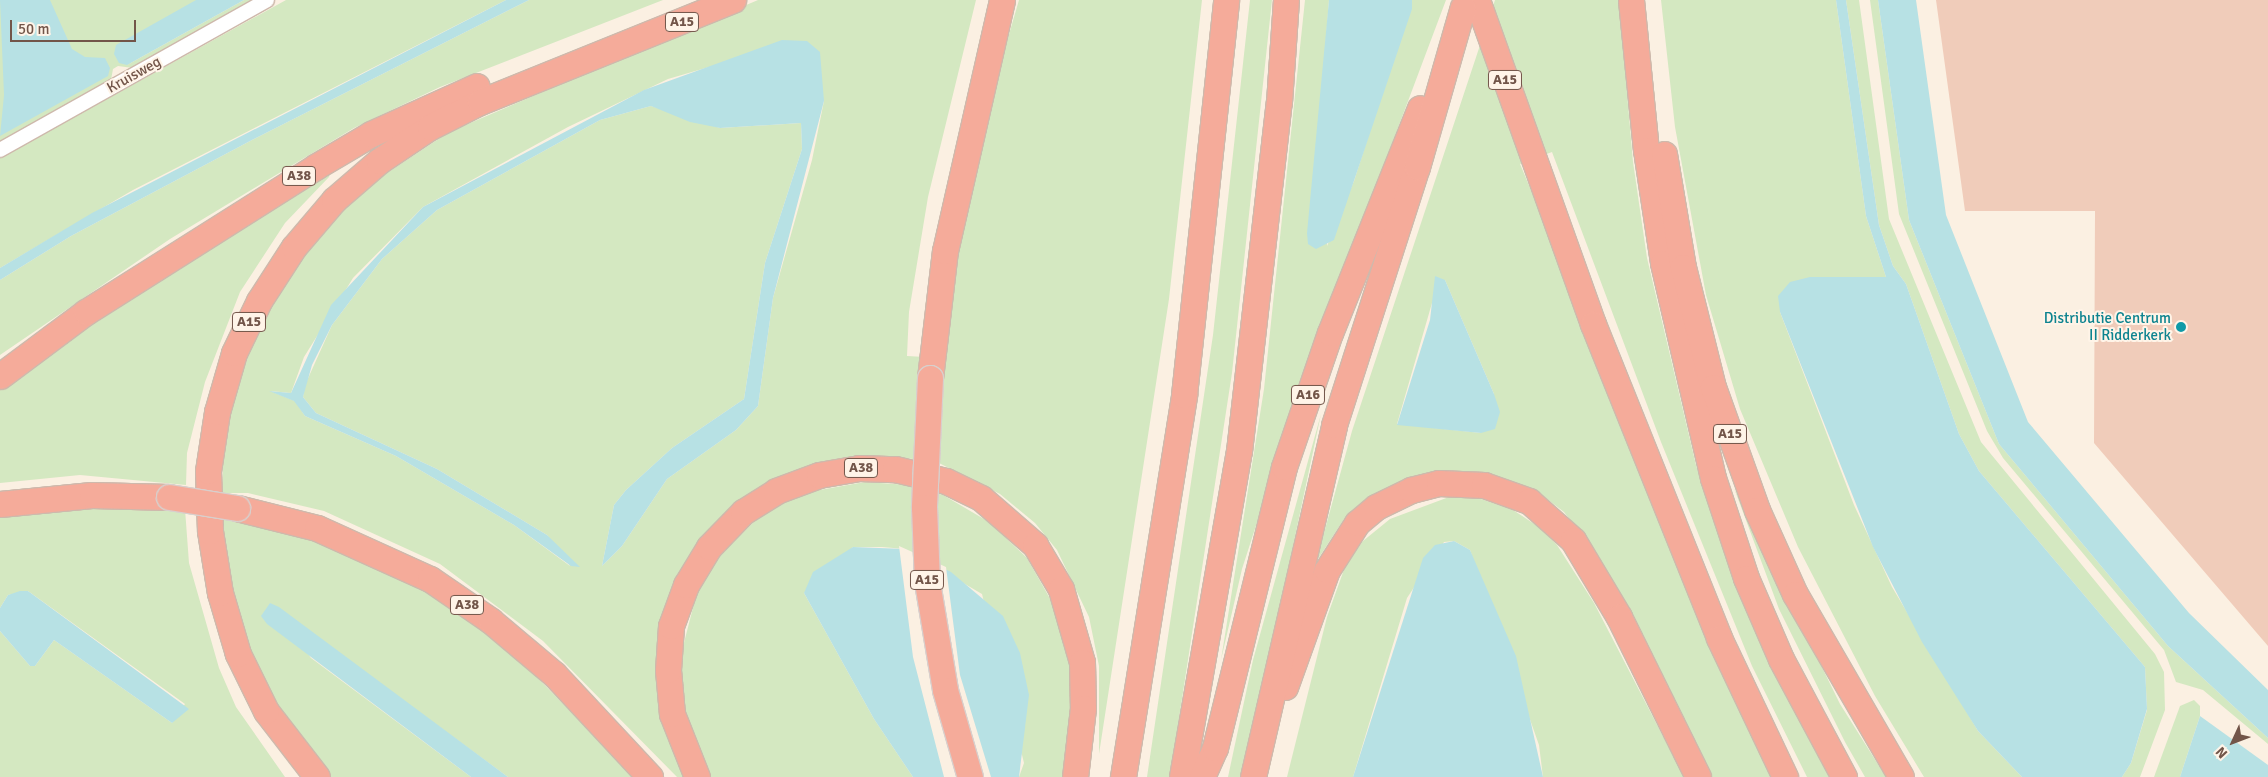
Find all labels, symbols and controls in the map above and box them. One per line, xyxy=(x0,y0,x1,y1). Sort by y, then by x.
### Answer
scale bar xyxy=(12,10,139,42)
road number: A15 xyxy=(664,11,700,34)
text: 50 m xyxy=(18,20,49,38)
street label: Kruisweg xyxy=(104,53,164,97)
road number: A15 xyxy=(1488,68,1522,92)
road number: A38 xyxy=(282,165,316,188)
place label: Distributie Centrum II Ridderkerk xyxy=(2044,309,2171,344)
road number: A15 xyxy=(232,311,266,334)
marker: Distributie Centrum II Ridderkerk xyxy=(2175,321,2187,333)
road number: A16 xyxy=(1290,384,1326,406)
road number: A15 xyxy=(1712,422,1748,446)
road number: A38 xyxy=(844,456,878,479)
road number: A15 xyxy=(910,568,944,592)
road number: A38 xyxy=(450,594,484,616)
north arrow xyxy=(2208,717,2258,767)
text: N xyxy=(2212,743,2231,762)

